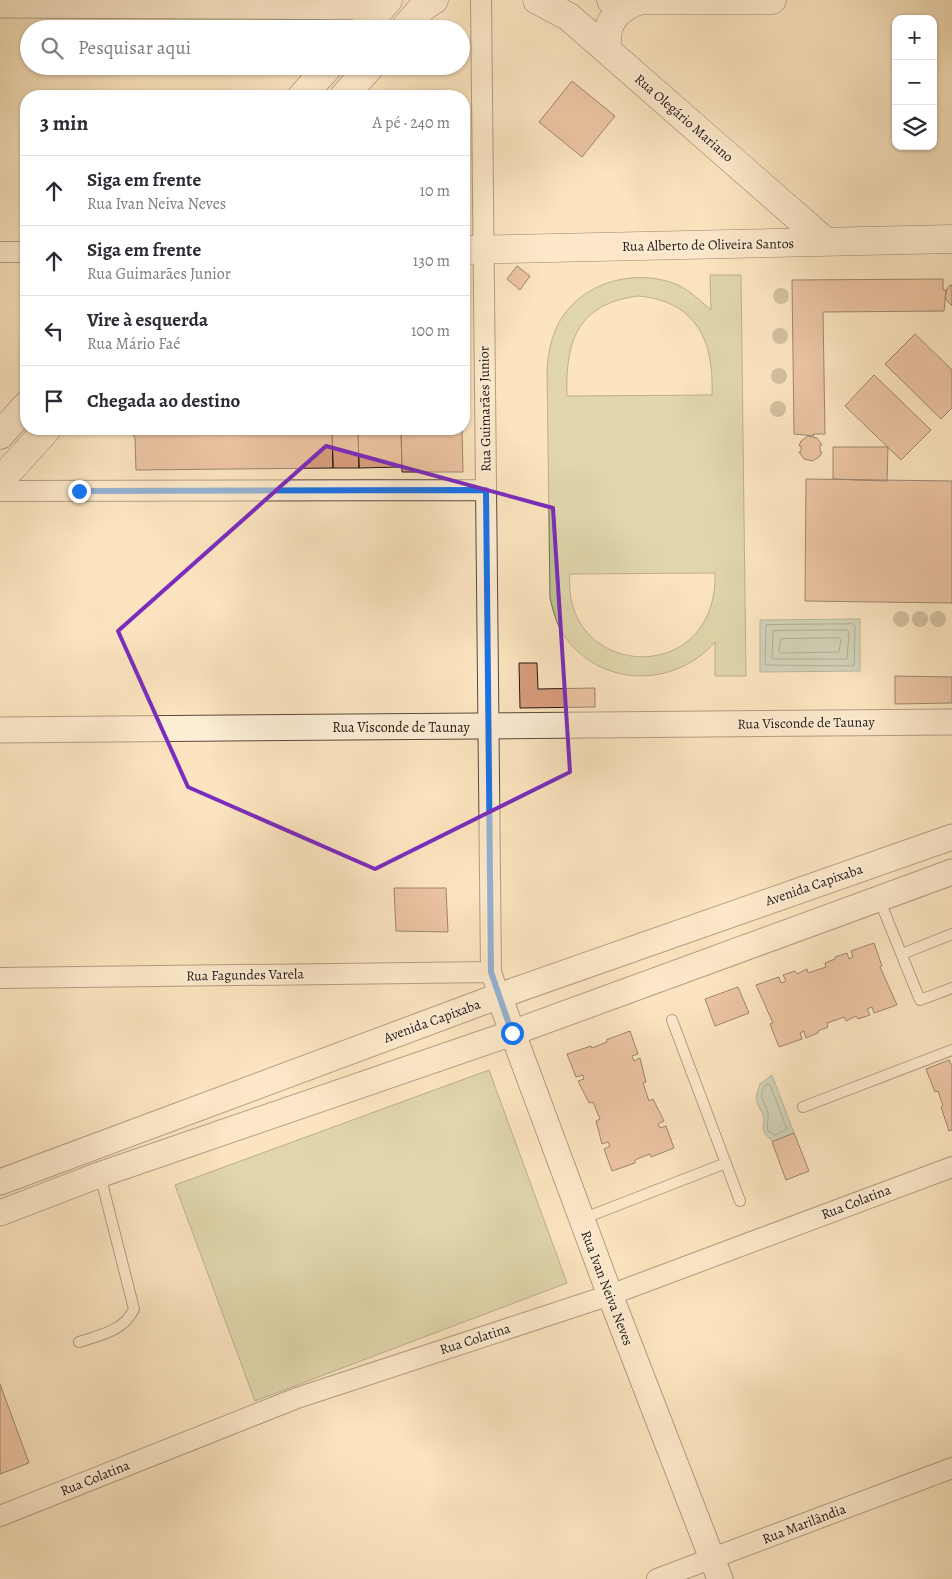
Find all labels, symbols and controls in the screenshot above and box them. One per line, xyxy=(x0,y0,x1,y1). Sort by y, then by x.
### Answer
map controls xyxy=(892,15,937,150)
button: + xyxy=(892,15,937,60)
search box xyxy=(20,20,470,75)
icon: search xyxy=(38,34,66,62)
text: Pesquisar aqui xyxy=(78,35,191,61)
button: − xyxy=(892,60,937,105)
street label: Rua Olegário Mariano xyxy=(630,70,738,166)
button: layers xyxy=(892,105,937,150)
text: 3 min xyxy=(40,109,88,137)
text: A pé · 240 m xyxy=(373,112,450,134)
text: Siga em frente xyxy=(87,167,201,193)
icon: ahead xyxy=(40,177,68,205)
text: 10 m xyxy=(420,180,450,202)
text: Rua Ivan Neiva Neves xyxy=(87,193,226,215)
street label: Rua Alberto de Oliveira Santos xyxy=(622,234,794,256)
text: Siga em frente xyxy=(87,237,201,263)
icon: ahead xyxy=(40,247,68,275)
text: 130 m xyxy=(413,250,450,272)
text: Rua Guimarães Junior xyxy=(87,263,231,285)
text: Vire à esquerda xyxy=(87,307,208,333)
icon: left xyxy=(40,317,68,345)
text: 100 m xyxy=(411,320,450,342)
text: Rua Mário Faé xyxy=(87,333,180,355)
street label: Rua Guimarães Junior xyxy=(474,345,496,472)
icon: arrive xyxy=(40,387,68,415)
text: Chegada ao destino xyxy=(87,388,240,414)
route end xyxy=(68,480,91,503)
street label: Rua Visconde de Taunay xyxy=(737,712,876,734)
street label: Rua Visconde de Taunay xyxy=(332,718,470,737)
street label: Avenida Capixaba xyxy=(762,859,866,911)
street label: Rua Fagundes Varela xyxy=(186,964,305,986)
street label: Avenida Capixaba xyxy=(380,995,484,1048)
route start xyxy=(501,1022,524,1045)
street label: Rua Colatina xyxy=(818,1180,894,1224)
street label: Rua Ivan Neiva Neves xyxy=(576,1228,638,1348)
street label: Rua Colatina xyxy=(437,1319,513,1359)
street label: Rua Colatina xyxy=(58,1455,133,1501)
street label: Rua Marilândia xyxy=(759,1499,849,1549)

